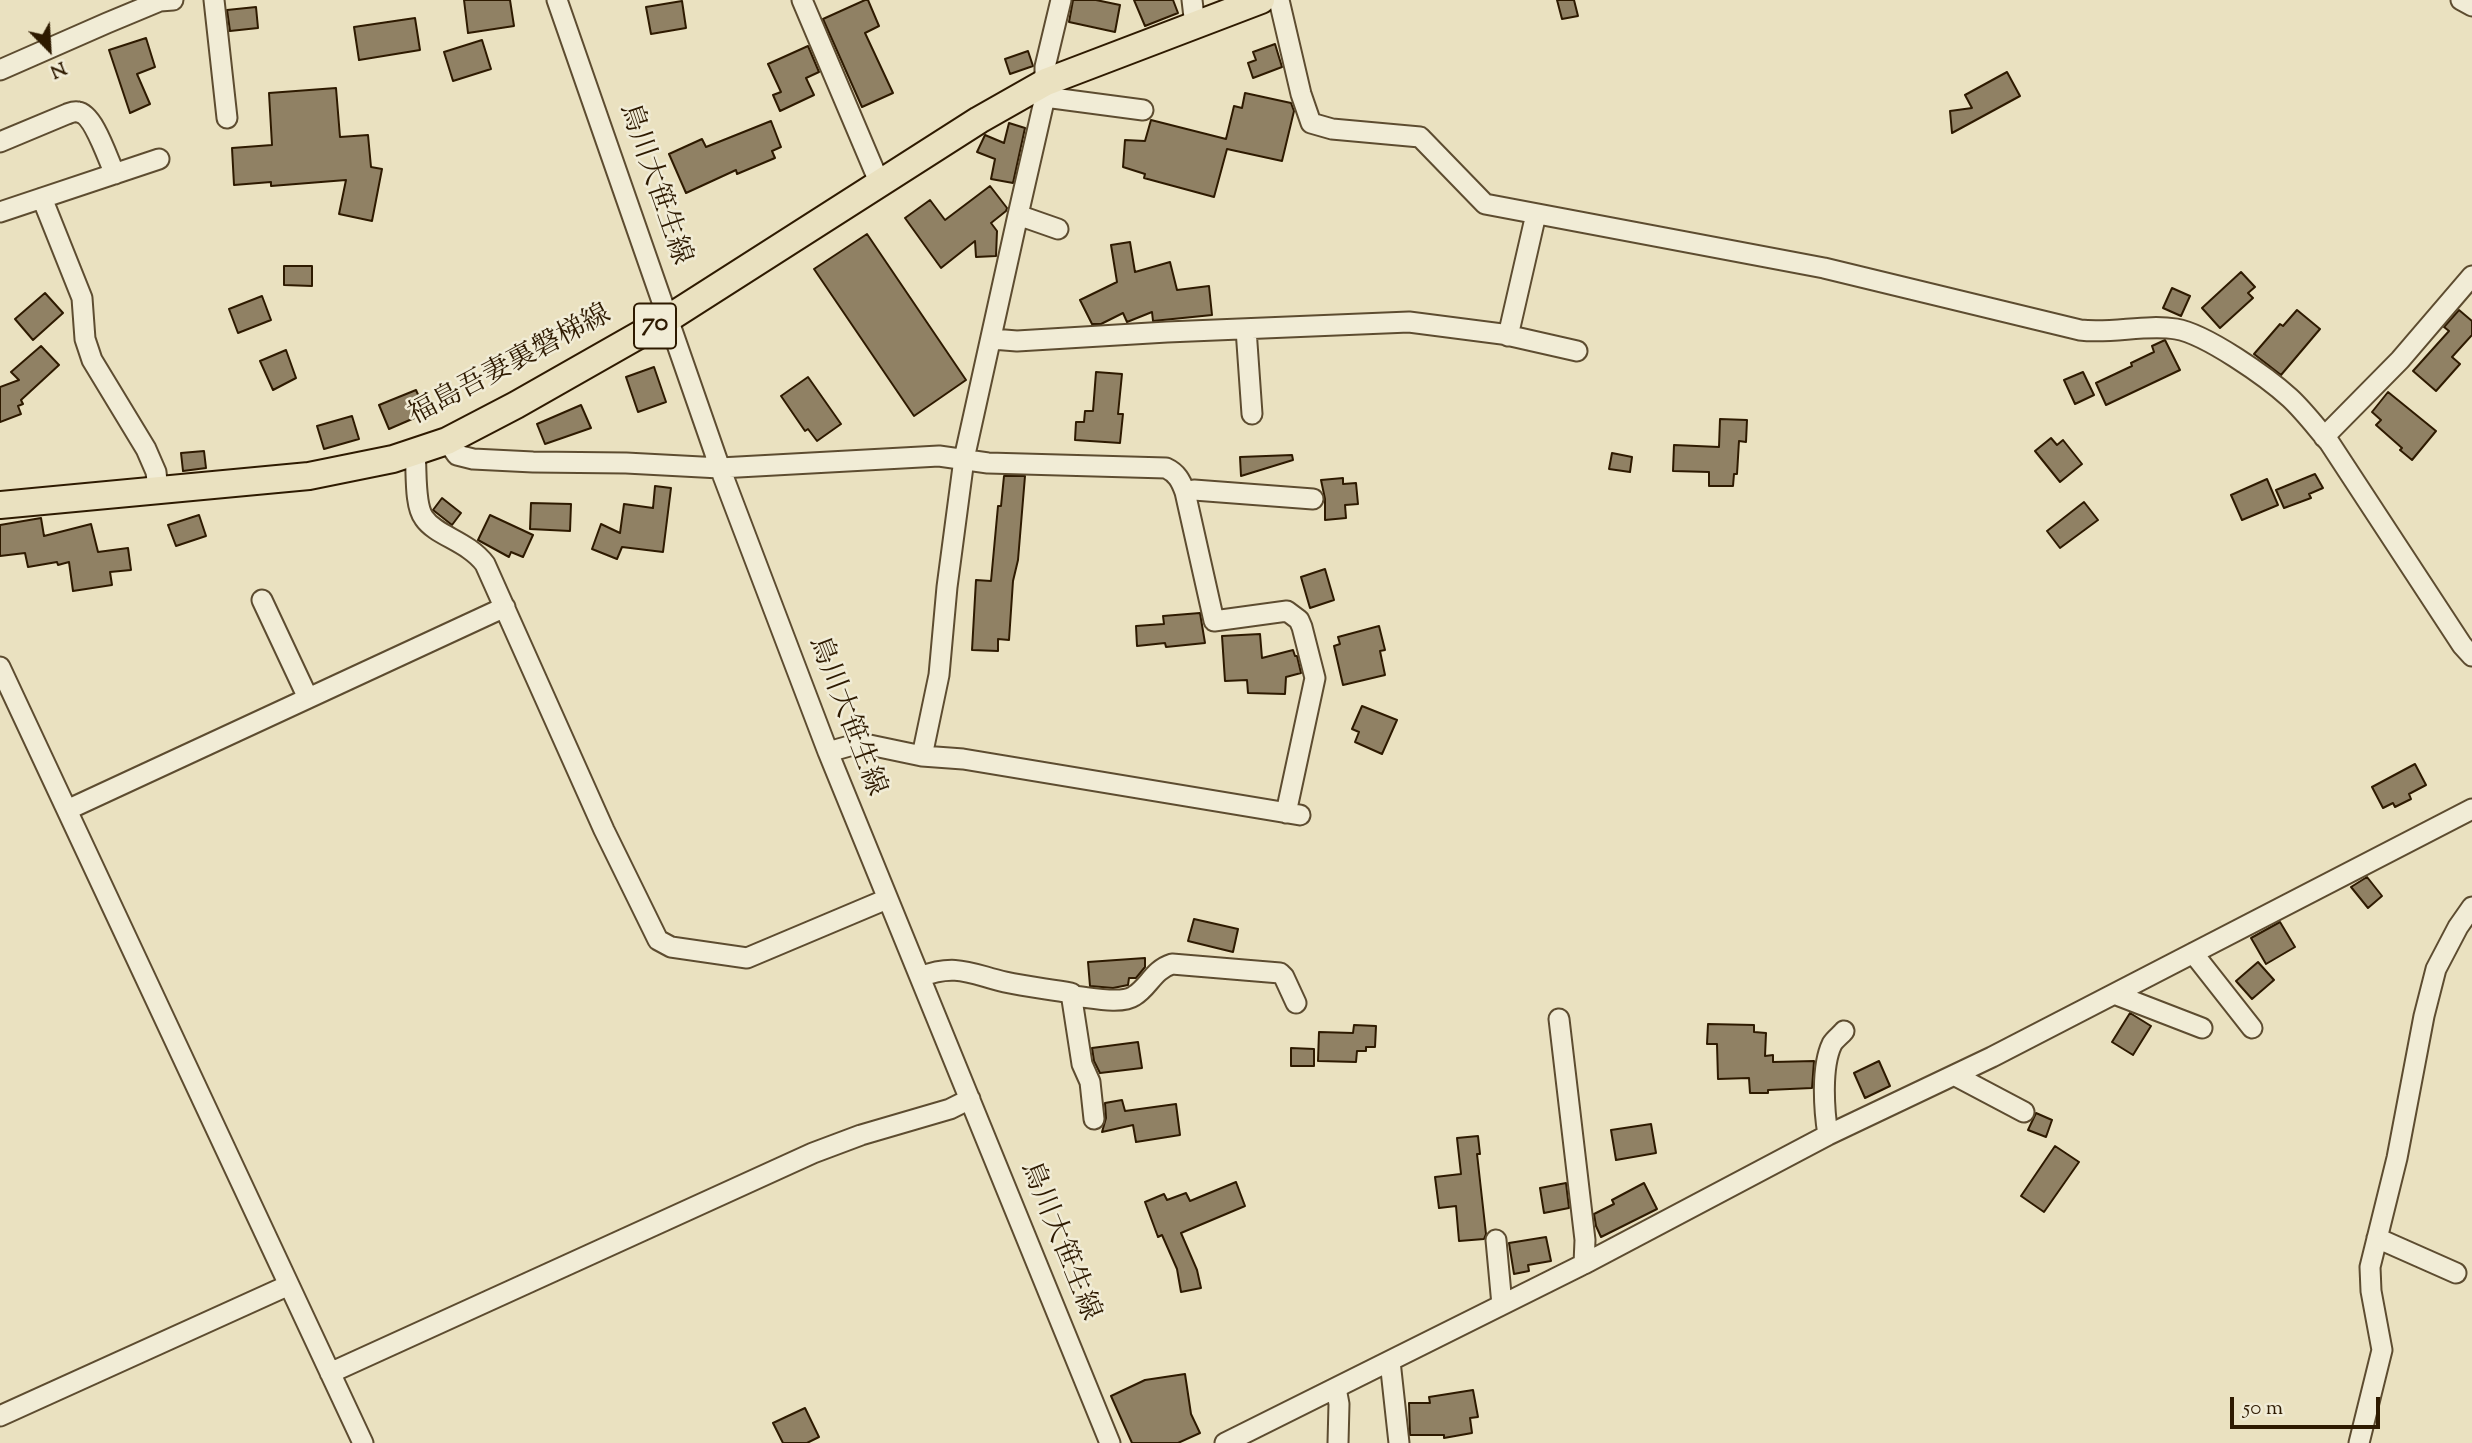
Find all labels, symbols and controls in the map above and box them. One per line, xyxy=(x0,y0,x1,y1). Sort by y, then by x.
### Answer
north arrow xyxy=(14,14,84,84)
text: N xyxy=(45,53,70,84)
street label: 鳥川大笹生線 xyxy=(610,100,696,270)
street label: 福島吾妻裏磐梯線 xyxy=(404,300,618,434)
road number: 70 xyxy=(634,304,676,348)
street label: 鳥川大笹生線 xyxy=(799,633,891,801)
street label: 鳥川大笹生線 xyxy=(1011,1158,1105,1326)
scale bar xyxy=(2234,1384,2384,1428)
text: 50 m xyxy=(2243,1394,2283,1424)

